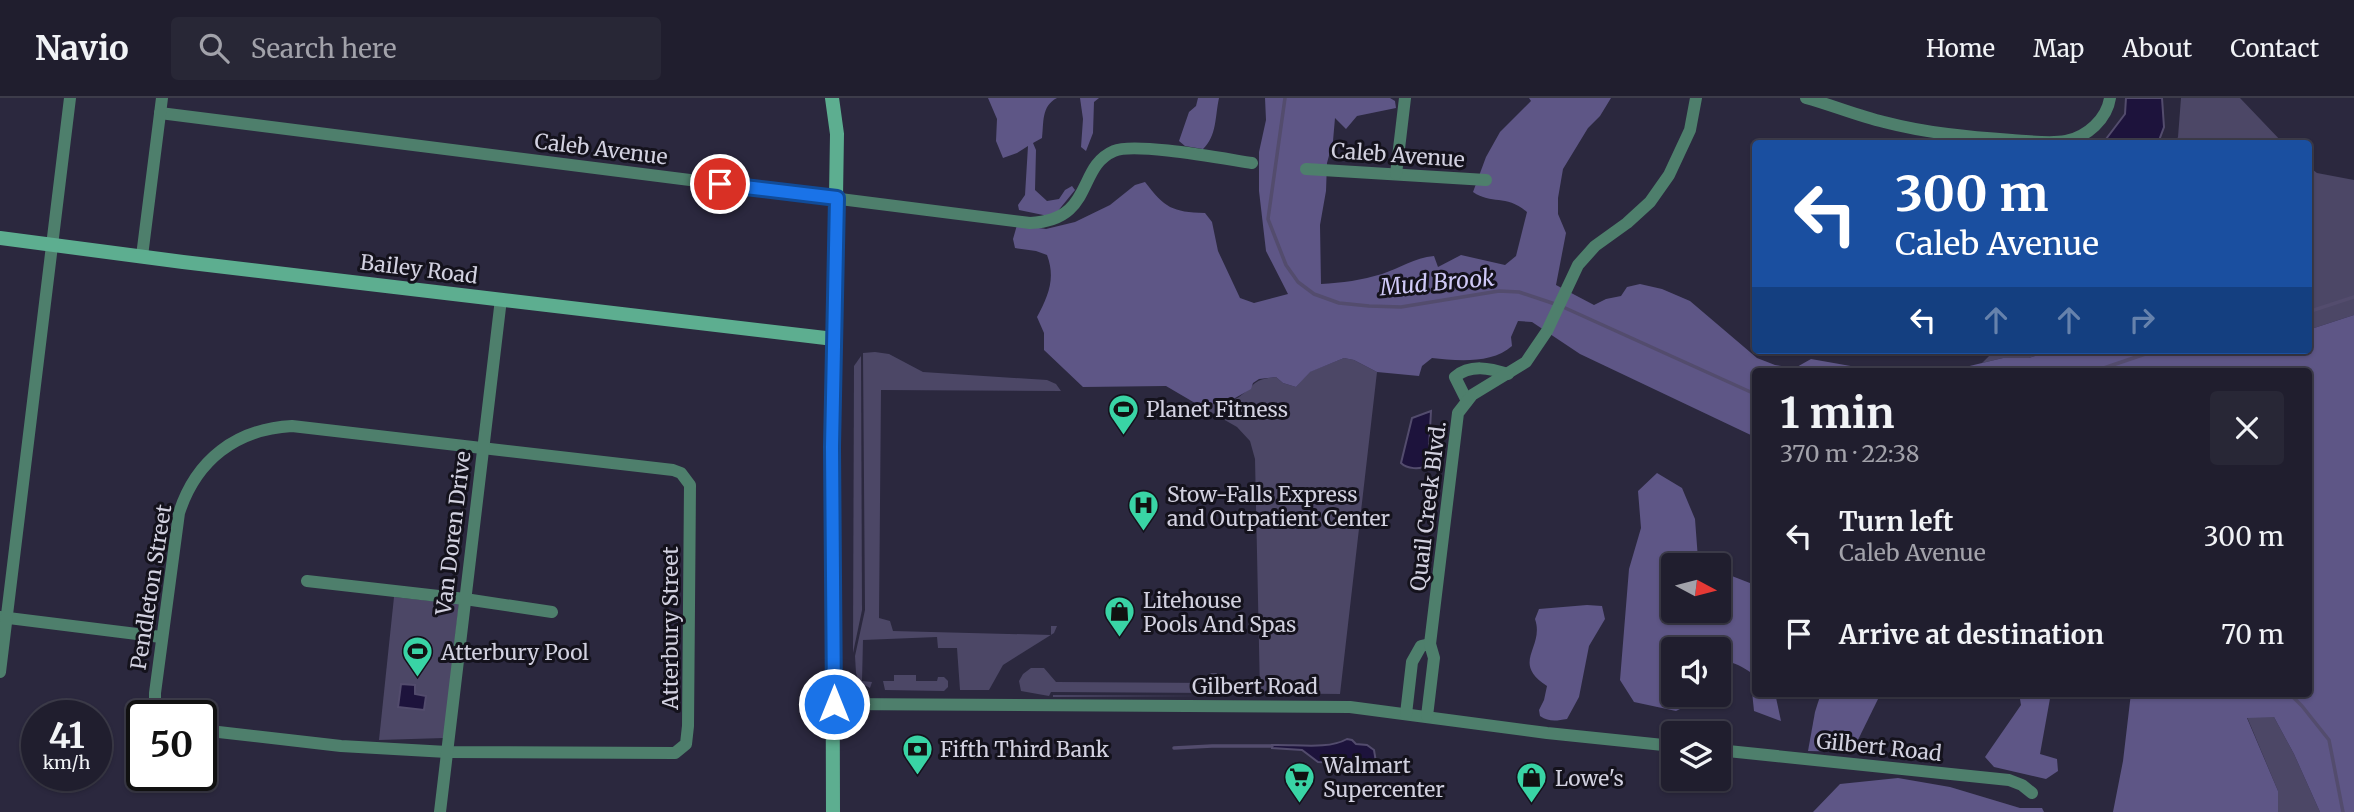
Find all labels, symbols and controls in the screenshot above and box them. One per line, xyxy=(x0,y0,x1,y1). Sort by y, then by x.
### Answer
search box xyxy=(171,17,661,80)
text: Navio xyxy=(35,28,129,69)
icon: search xyxy=(195,29,233,67)
text: Search here xyxy=(251,32,396,65)
text: Home xyxy=(1926,33,1995,64)
text: Map xyxy=(2033,33,2084,64)
text: About xyxy=(2122,33,2192,64)
text: Contact xyxy=(2230,33,2319,64)
street label: Caleb Avenue xyxy=(533,127,669,171)
street label: Caleb Avenue xyxy=(1330,137,1466,173)
pin xyxy=(690,154,750,214)
text: 300 m xyxy=(1895,163,2049,224)
icon: arrive xyxy=(701,165,739,203)
icon: left xyxy=(1780,168,1871,259)
text: Caleb Avenue xyxy=(1895,224,2099,264)
street label: Bailey Road xyxy=(359,248,480,290)
water label: Mud Brook xyxy=(1378,263,1496,302)
icon: left xyxy=(1904,301,1942,339)
icon: ahead xyxy=(1977,301,2015,339)
icon: ahead xyxy=(2050,301,2088,339)
icon: right xyxy=(2123,301,2161,339)
text: 1 min xyxy=(1780,387,1894,439)
button: close xyxy=(2210,391,2284,465)
sports icon: Planet Fitness xyxy=(1106,392,1140,436)
place label: Planet Fitness xyxy=(1146,396,1288,423)
street label: Quail Creek Blvd. xyxy=(1404,419,1452,593)
text: 370 m · 22:38 xyxy=(1780,439,1919,468)
street label: Van Doren Drive xyxy=(429,450,476,617)
place label: Stow-Falls Express and Outpatient Center xyxy=(1167,481,1390,532)
hospital icon: Stow-Falls Express and Outpatient Center xyxy=(1127,489,1161,533)
street label: Pendleton Street xyxy=(125,502,177,672)
text: Turn left xyxy=(1839,505,1953,538)
icon: left xyxy=(1780,517,1818,555)
text: 300 m xyxy=(2204,520,2284,553)
text: Caleb Avenue xyxy=(1839,538,1986,567)
street label: Atterbury Street xyxy=(657,546,684,711)
north arrow xyxy=(1661,553,1731,623)
map controls xyxy=(1661,553,1731,791)
place label: Litehouse Pools And Spas xyxy=(1143,587,1296,638)
shop icon: Litehouse Pools And Spas xyxy=(1103,595,1137,639)
icon: arrive xyxy=(1780,615,1818,653)
text: Arrive at destination xyxy=(1839,618,2104,651)
text: 70 m xyxy=(2221,618,2284,651)
sports icon: Atterbury Pool xyxy=(401,635,435,679)
button: sound xyxy=(1661,637,1731,707)
place label: Atterbury Pool xyxy=(440,639,589,666)
position arrow xyxy=(797,667,871,741)
street label: Gilbert Road xyxy=(1192,673,1318,700)
speed limit sign: 50 xyxy=(126,700,217,791)
text: 41 xyxy=(48,714,85,758)
button: layers xyxy=(1661,721,1731,791)
street label: Gilbert Road xyxy=(1815,727,1943,767)
bank icon: Fifth Third Bank xyxy=(900,732,934,776)
place label: Fifth Third Bank xyxy=(940,736,1110,763)
text: km/h xyxy=(43,751,90,774)
place label: Walmart Supercenter xyxy=(1322,752,1445,803)
supermarket icon: Walmart Supercenter xyxy=(1283,760,1317,804)
shop icon: Lowe's xyxy=(1515,761,1549,805)
place label: Lowe's xyxy=(1555,765,1624,792)

